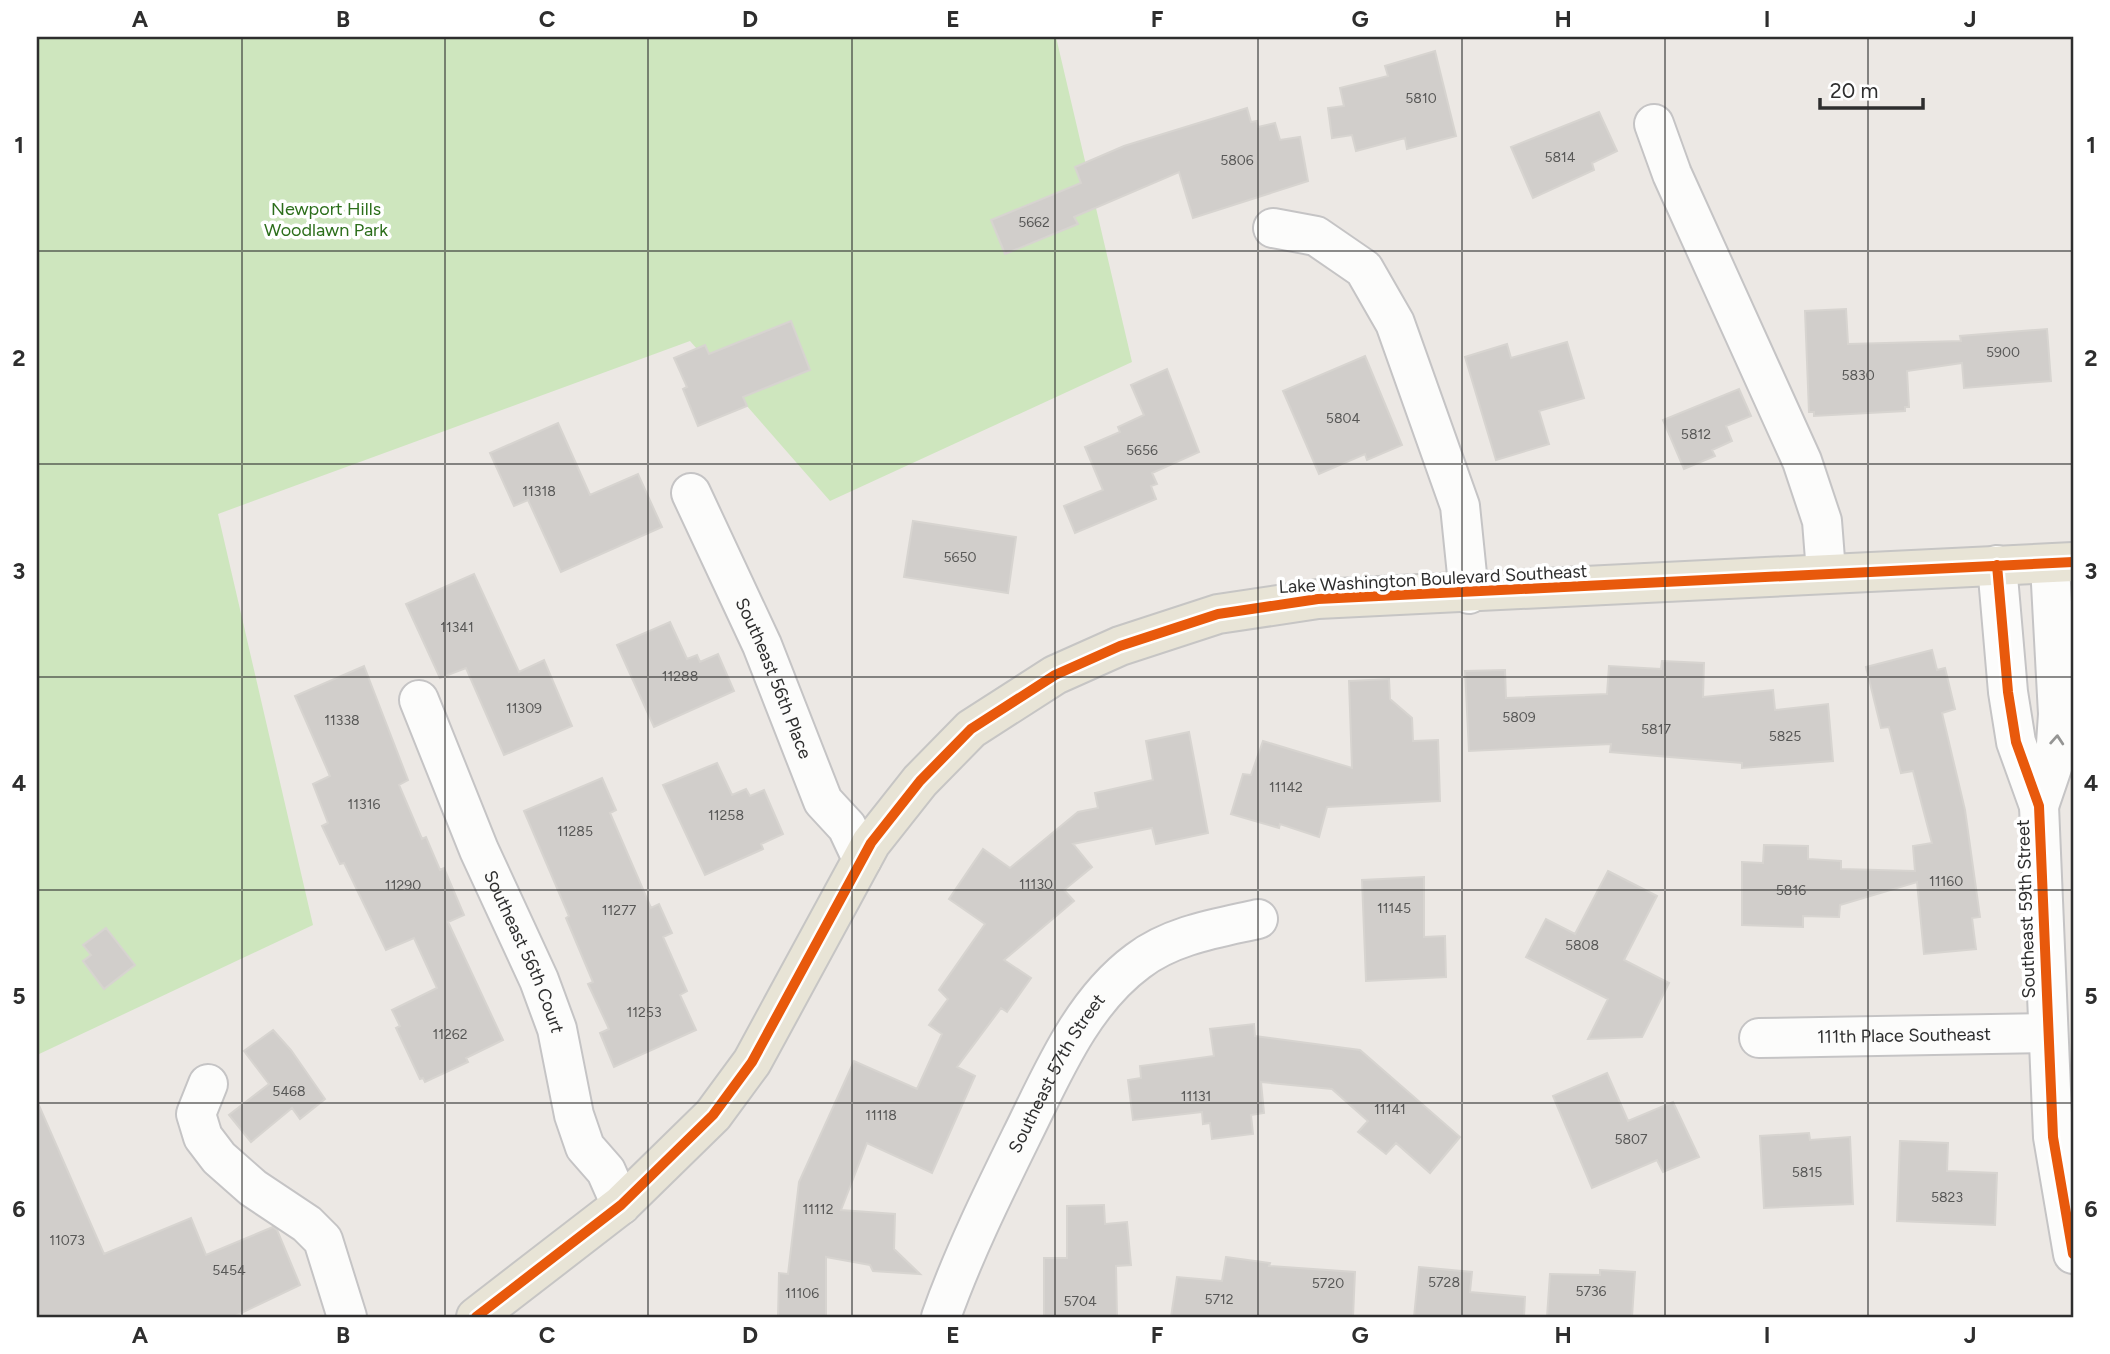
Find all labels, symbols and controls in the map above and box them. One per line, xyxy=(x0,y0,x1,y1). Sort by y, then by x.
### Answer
text: A xyxy=(132,5,149,33)
text: B xyxy=(336,5,350,33)
text: C xyxy=(539,5,556,33)
text: D xyxy=(742,5,758,33)
text: E xyxy=(946,5,960,33)
text: F xyxy=(1151,5,1164,33)
text: G xyxy=(1351,5,1369,33)
text: H xyxy=(1554,5,1572,33)
text: I xyxy=(1764,5,1770,33)
text: J xyxy=(1964,5,1976,33)
scale bar xyxy=(1820,66,1923,110)
text: 20 m xyxy=(1830,78,1878,103)
house number: 5810 xyxy=(1405,90,1437,107)
text: 1 xyxy=(14,131,24,159)
text: 1 xyxy=(2086,131,2096,159)
house number: 5814 xyxy=(1544,149,1576,166)
house number: 5806 xyxy=(1220,152,1254,169)
park label: Newport Hills Woodlawn Park xyxy=(264,198,388,241)
house number: 5662 xyxy=(1018,214,1050,231)
text: 2 xyxy=(12,344,26,372)
house number: 5900 xyxy=(1986,344,2020,361)
text: 2 xyxy=(2084,344,2098,372)
house number: 5830 xyxy=(1841,367,1875,384)
house number: 5804 xyxy=(1326,410,1360,427)
house number: 5812 xyxy=(1681,426,1711,443)
house number: 5656 xyxy=(1126,442,1158,459)
house number: 11318 xyxy=(522,483,556,500)
house number: 5650 xyxy=(944,549,977,566)
text: 3 xyxy=(13,557,25,585)
text: 3 xyxy=(2085,557,2097,585)
street label: Lake Washington Boulevard Southeast xyxy=(1278,560,1588,598)
street label: Southeast 56th Place xyxy=(731,594,816,762)
house number: 11341 xyxy=(440,619,474,636)
house number: 11288 xyxy=(662,668,698,685)
house number: 11309 xyxy=(506,700,542,717)
house number: 5809 xyxy=(1502,709,1536,726)
house number: 11338 xyxy=(324,712,360,729)
house number: 5817 xyxy=(1641,721,1671,738)
house number: 5825 xyxy=(1769,728,1801,745)
one-way arrow xyxy=(2049,735,2064,746)
text: 4 xyxy=(12,769,26,797)
text: 4 xyxy=(2084,769,2098,797)
house number: 11142 xyxy=(1269,779,1303,796)
house number: 11316 xyxy=(348,796,381,813)
house number: 11258 xyxy=(708,807,744,824)
street label: Southeast 59th Street xyxy=(2012,819,2040,999)
house number: 11285 xyxy=(557,823,593,840)
street label: Southeast 56th Court xyxy=(479,867,569,1035)
house number: 11160 xyxy=(1929,873,1963,890)
house number: 11130 xyxy=(1019,876,1053,893)
house number: 11290 xyxy=(385,877,421,894)
house number: 5816 xyxy=(1776,882,1806,899)
house number: 11145 xyxy=(1377,900,1411,917)
house number: 11277 xyxy=(602,902,637,919)
house number: 5808 xyxy=(1565,937,1599,954)
text: 5 xyxy=(12,982,26,1010)
text: 5 xyxy=(2084,982,2098,1010)
street label: Southeast 57th Street xyxy=(1004,989,1110,1157)
house number: 11253 xyxy=(626,1004,662,1021)
street label: 111th Place Southeast xyxy=(1817,1023,1991,1048)
house number: 11262 xyxy=(432,1026,468,1043)
house number: 5468 xyxy=(272,1083,306,1100)
house number: 11131 xyxy=(1181,1088,1211,1105)
house number: 11141 xyxy=(1374,1101,1406,1118)
house number: 11118 xyxy=(865,1107,897,1124)
house number: 5807 xyxy=(1614,1131,1648,1148)
house number: 5815 xyxy=(1792,1164,1822,1181)
house number: 5823 xyxy=(1931,1189,1963,1206)
text: 6 xyxy=(12,1195,26,1223)
text: 6 xyxy=(2084,1195,2098,1223)
house number: 11112 xyxy=(803,1201,833,1218)
house number: 11073 xyxy=(49,1232,85,1249)
house number: 5454 xyxy=(212,1262,246,1279)
house number: 5728 xyxy=(1428,1274,1460,1291)
house number: 5720 xyxy=(1312,1275,1344,1292)
house number: 5736 xyxy=(1575,1283,1607,1300)
house number: 11106 xyxy=(785,1285,819,1302)
house number: 5712 xyxy=(1204,1291,1234,1308)
house number: 5704 xyxy=(1063,1293,1097,1310)
text: A xyxy=(132,1321,149,1349)
text: B xyxy=(336,1321,350,1349)
text: C xyxy=(539,1321,556,1349)
text: D xyxy=(742,1321,758,1349)
text: E xyxy=(946,1321,960,1349)
text: F xyxy=(1151,1321,1164,1349)
text: G xyxy=(1351,1321,1369,1349)
text: H xyxy=(1554,1321,1572,1349)
text: I xyxy=(1764,1321,1770,1349)
text: J xyxy=(1964,1321,1976,1349)

